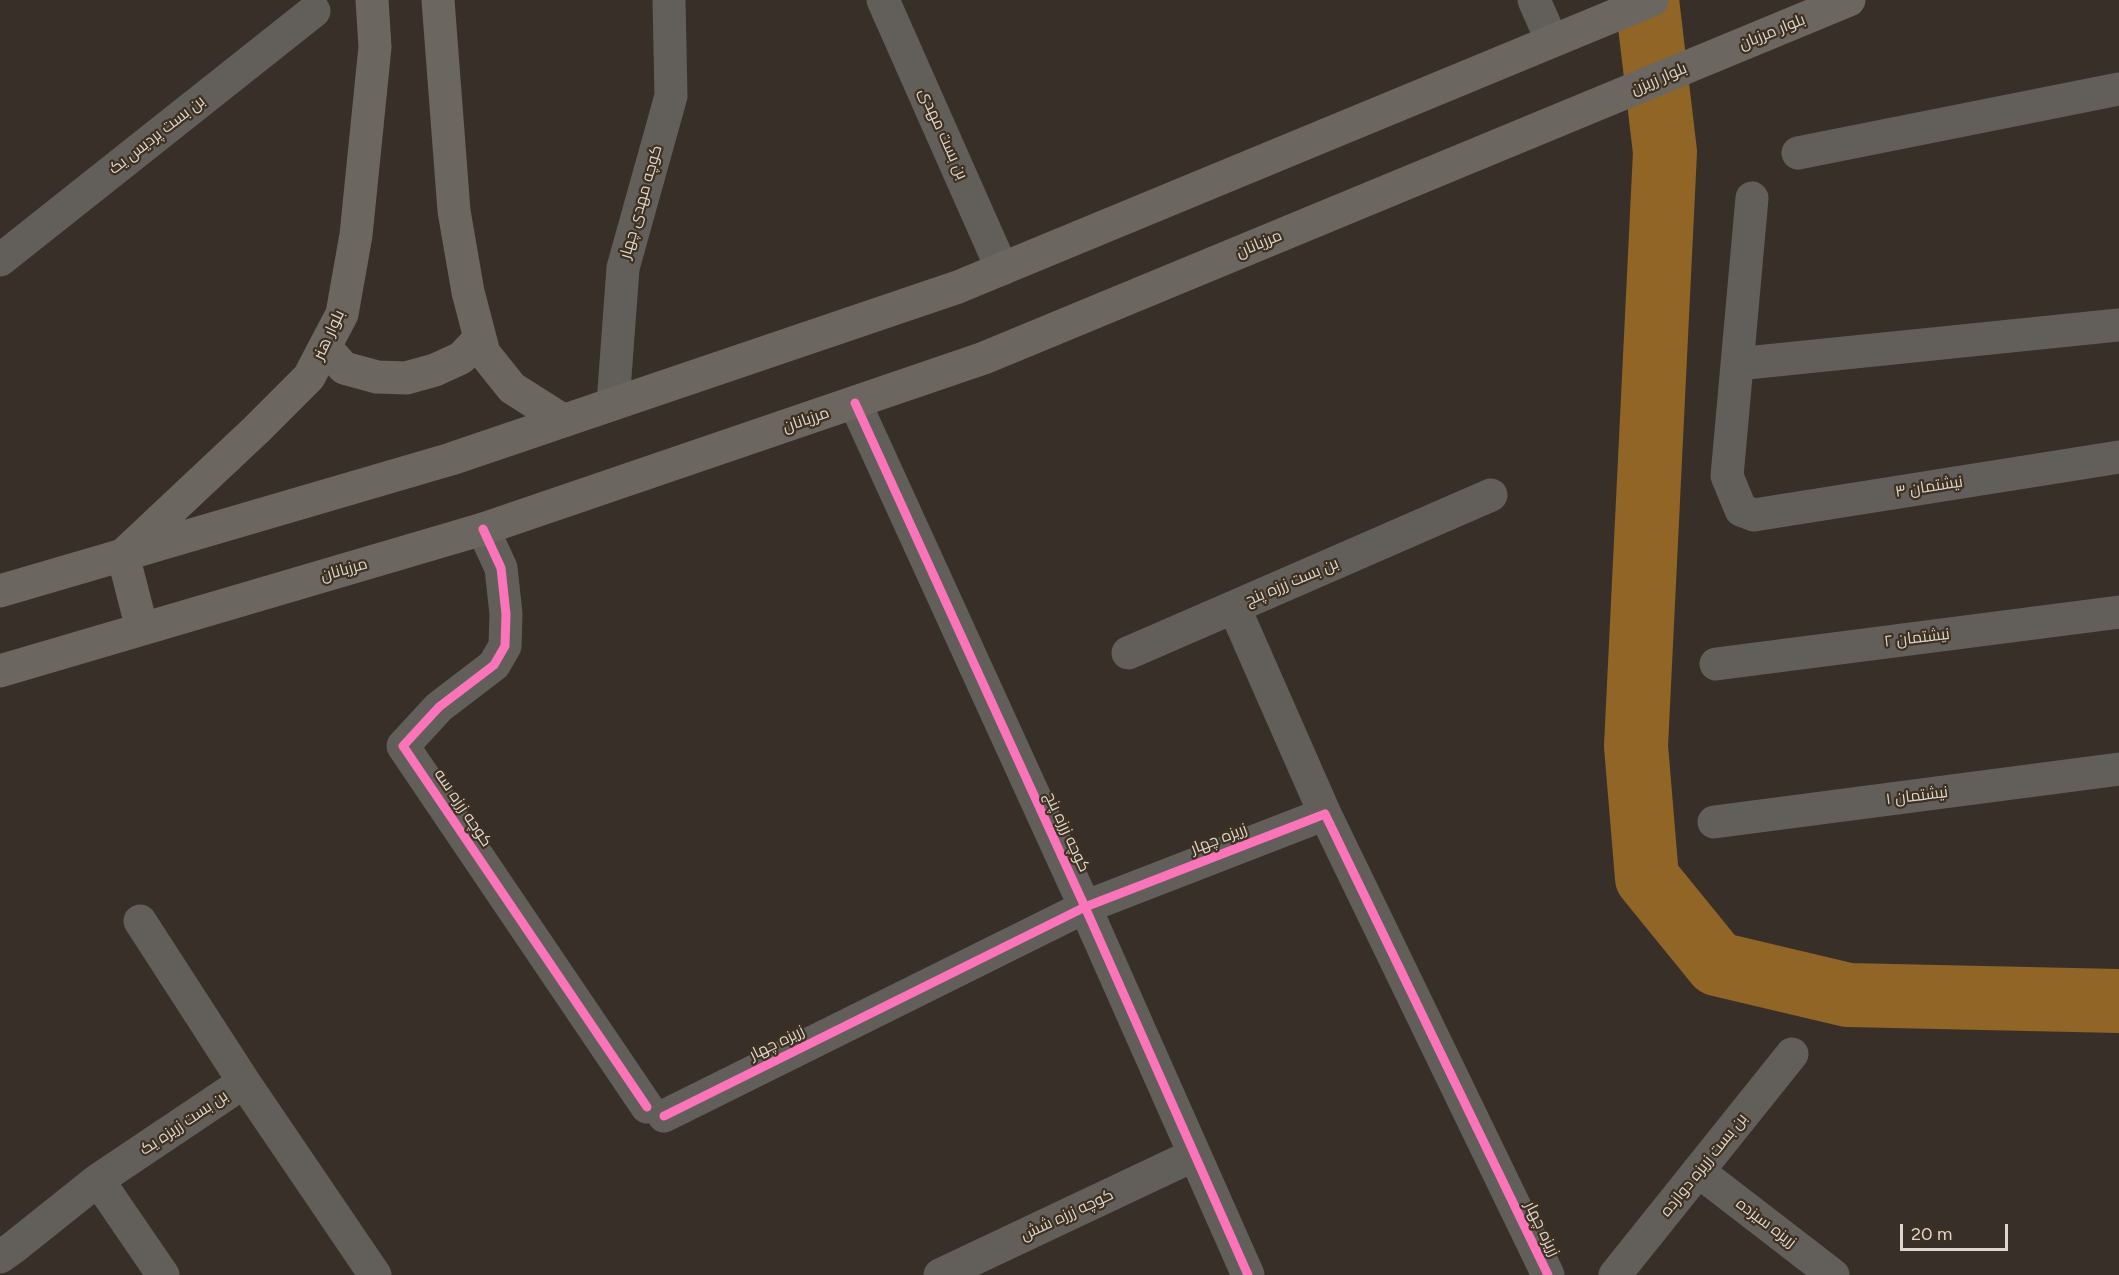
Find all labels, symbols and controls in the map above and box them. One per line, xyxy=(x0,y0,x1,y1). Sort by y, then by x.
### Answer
street label: بلوار مرزبان xyxy=(1736,10,1808,54)
street label: بلوار زریزن xyxy=(1628,59,1690,99)
street label: بن بست مهدی xyxy=(914,85,972,183)
street label: بن بست پردیس یک xyxy=(105,91,209,179)
street label: کوچه مهدی چهار xyxy=(616,143,666,261)
street label: مرزبانان xyxy=(1233,226,1285,262)
street label: بلوار هنر xyxy=(309,307,349,363)
street label: مرزبانان xyxy=(780,403,832,437)
street label: نيشتمان ۳ xyxy=(1894,472,1964,502)
street label: مرزبانان xyxy=(318,554,370,586)
street label: بن بست زرزه پنج xyxy=(1242,554,1342,610)
street label: نيشتمان ۲ xyxy=(1883,624,1951,652)
street label: کوچه زرزه سه xyxy=(430,765,496,851)
street label: نيشتمان ۱ xyxy=(1885,783,1949,809)
street label: کوچه زرزه پنج xyxy=(1040,789,1094,875)
street label: زریزه چهار xyxy=(1188,819,1250,859)
street label: زریزه چهار xyxy=(746,1021,808,1065)
street label: بن بست زریزه یک xyxy=(136,1086,232,1160)
street label: بن بست زریزه دوازده xyxy=(1656,1110,1752,1220)
street label: کوچه زرزه شش xyxy=(1017,1185,1117,1245)
street label: زریزه سیزده xyxy=(1732,1194,1800,1252)
street label: زریزه چهار xyxy=(1520,1198,1564,1260)
scale bar xyxy=(1903,1212,2011,1250)
text: 20 m xyxy=(1911,1223,1952,1245)

